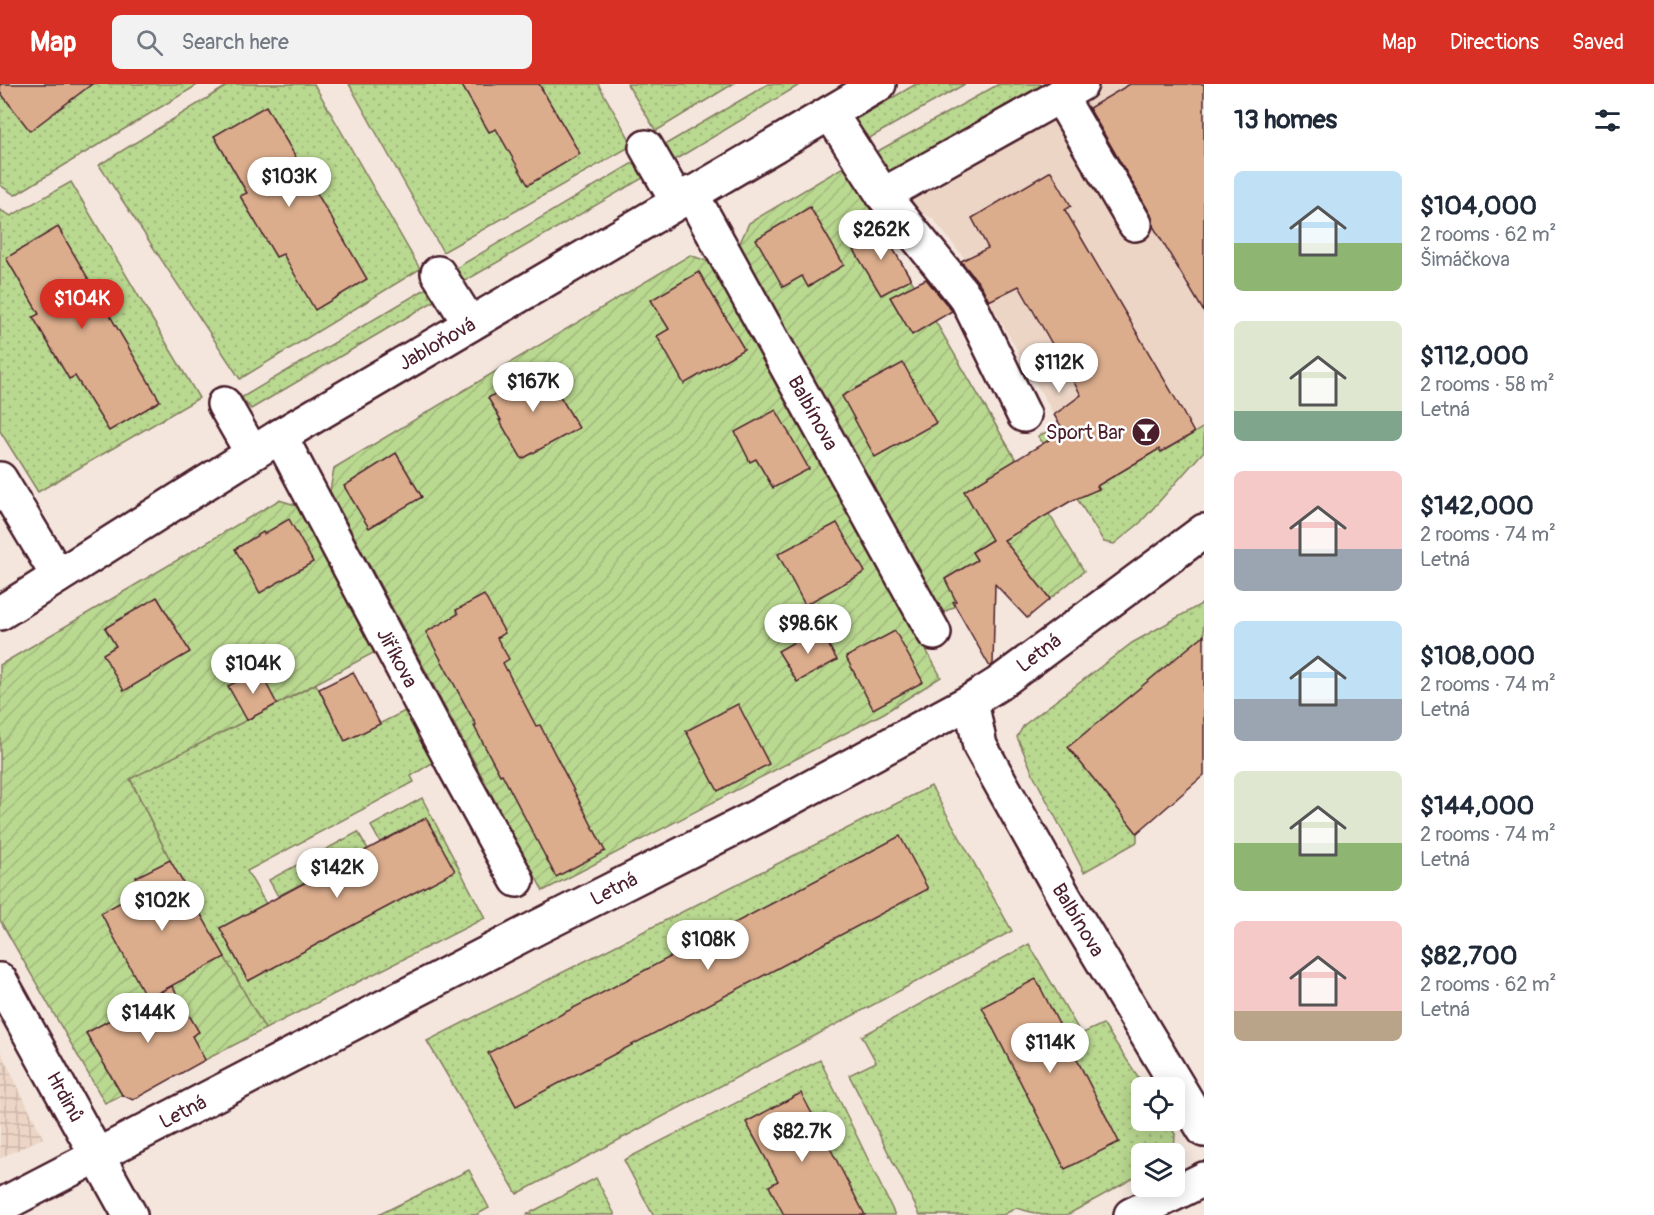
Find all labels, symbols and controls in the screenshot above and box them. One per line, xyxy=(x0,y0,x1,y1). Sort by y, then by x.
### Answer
search box xyxy=(112,15,532,69)
text: Map xyxy=(30,25,76,60)
icon: search xyxy=(133,26,166,59)
text: Search here xyxy=(181,28,289,56)
text: Map xyxy=(1382,29,1417,56)
text: Directions xyxy=(1450,29,1539,56)
text: Saved xyxy=(1572,29,1624,56)
text: 13 homes xyxy=(1234,104,1337,136)
icon: filters xyxy=(1591,104,1624,137)
pin: $103K xyxy=(247,157,331,208)
text: $103K xyxy=(261,164,317,189)
text: $104,000 xyxy=(1420,190,1537,222)
icon: home xyxy=(1282,195,1354,267)
pin: $262K xyxy=(839,210,923,261)
text: $262K xyxy=(853,217,909,242)
text: 2 rooms · 62 m² xyxy=(1420,222,1556,247)
text: Šimáčkova xyxy=(1420,247,1510,272)
pin: $104K xyxy=(40,279,124,330)
text: $104K xyxy=(54,286,110,311)
street label: Jabloňová xyxy=(394,312,480,376)
text: $112,000 xyxy=(1420,340,1529,372)
pin: $112K xyxy=(1017,343,1101,394)
icon: home xyxy=(1282,345,1354,417)
text: $112K xyxy=(1034,350,1084,375)
pin: $167K xyxy=(491,362,575,413)
text: $167K xyxy=(507,369,559,394)
street label: Balbínova xyxy=(782,371,844,455)
text: 2 rooms · 58 m² xyxy=(1420,372,1555,397)
text: Letná xyxy=(1420,397,1470,422)
bar icon: Sport Bar xyxy=(1130,416,1162,448)
place label: Sport Bar xyxy=(1046,420,1125,445)
text: $142,000 xyxy=(1420,490,1534,522)
icon: home xyxy=(1282,495,1354,567)
text: 2 rooms · 74 m² xyxy=(1420,522,1556,547)
text: Letná xyxy=(1420,547,1470,572)
pin: $98.6K xyxy=(759,604,857,655)
text: $98.6K xyxy=(778,611,838,636)
street label: Jiříkova xyxy=(371,624,423,692)
street label: Letná xyxy=(1012,628,1066,678)
text: $108,000 xyxy=(1420,640,1535,672)
pin: $104K xyxy=(211,644,295,695)
icon: home xyxy=(1282,645,1354,717)
text: $104K xyxy=(225,651,281,676)
text: 2 rooms · 74 m² xyxy=(1420,672,1556,697)
text: Letná xyxy=(1420,697,1470,722)
text: $144,000 xyxy=(1420,790,1534,822)
icon: home xyxy=(1282,795,1354,867)
text: 2 rooms · 74 m² xyxy=(1420,822,1556,847)
text: Letná xyxy=(1420,847,1470,872)
pin: $142K xyxy=(295,848,379,899)
text: $142K xyxy=(310,855,364,880)
street label: Letná xyxy=(586,867,642,911)
street label: Balbínova xyxy=(1046,879,1110,961)
pin: $102K xyxy=(120,881,204,932)
text: $102K xyxy=(134,888,190,913)
pin: $108K xyxy=(666,920,750,971)
text: $108K xyxy=(681,927,735,952)
text: $82,700 xyxy=(1420,940,1518,972)
icon: home xyxy=(1282,945,1354,1017)
text: 2 rooms · 62 m² xyxy=(1420,972,1556,997)
pin: $144K xyxy=(106,993,190,1044)
text: Letná xyxy=(1420,997,1470,1022)
text: $144K xyxy=(121,1000,175,1025)
pin: $114K xyxy=(1008,1023,1092,1074)
text: $114K xyxy=(1025,1030,1075,1055)
street label: Hrdinů xyxy=(41,1067,89,1127)
map controls xyxy=(1131,1077,1185,1197)
button: locate xyxy=(1131,1077,1185,1131)
street label: Letná xyxy=(155,1090,211,1134)
pin: $82.7K xyxy=(753,1112,851,1163)
text: $82.7K xyxy=(772,1119,832,1144)
button: layers xyxy=(1131,1143,1185,1197)

